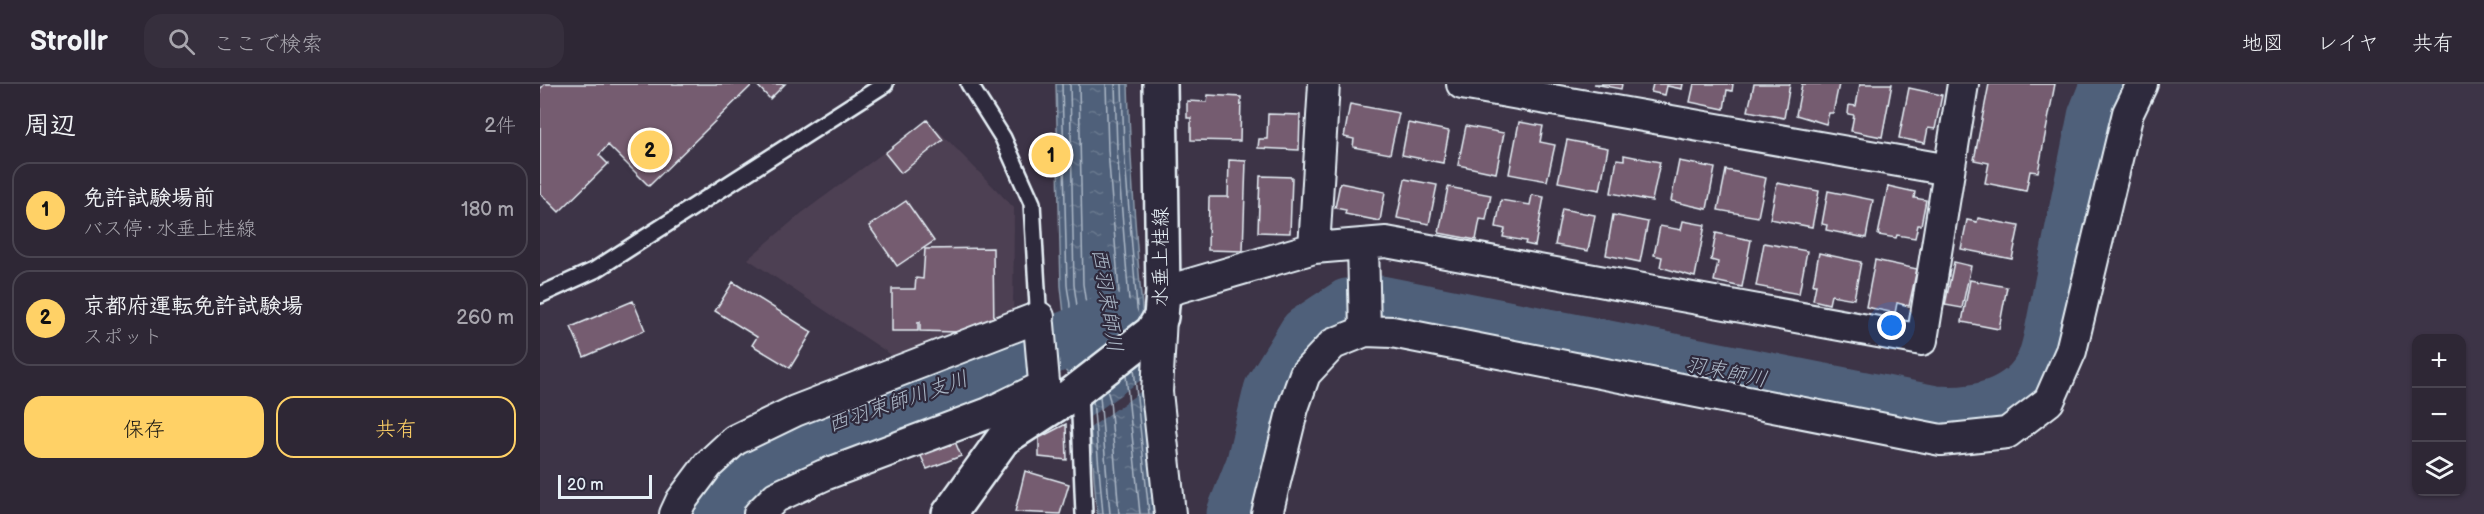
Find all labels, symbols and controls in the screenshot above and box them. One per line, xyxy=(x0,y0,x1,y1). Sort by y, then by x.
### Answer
search box xyxy=(144,14,564,68)
text: Strollr xyxy=(30,25,108,58)
icon: search xyxy=(165,25,198,58)
text: ここで検索 xyxy=(213,31,323,58)
text: 地図 xyxy=(2242,31,2284,56)
text: レイヤ xyxy=(2317,31,2379,56)
text: 共有 xyxy=(2412,31,2454,56)
text: 周辺 xyxy=(24,111,76,142)
text: 2件 xyxy=(484,114,516,138)
pin: 2 xyxy=(630,128,670,172)
pin: 1 xyxy=(1032,132,1070,178)
text: 免許試験場前 xyxy=(83,185,215,212)
text: 1 xyxy=(41,198,50,222)
text: 180 m xyxy=(461,198,514,222)
street label: 水垂上桂線 xyxy=(1149,207,1173,307)
text: バス停 · 水垂上桂線 xyxy=(83,217,256,241)
water label: 西羽束師川 xyxy=(1086,246,1128,354)
text: 京都府運転免許試験場 xyxy=(83,293,303,320)
text: 2 xyxy=(40,306,51,330)
text: 260 m xyxy=(456,306,514,330)
your location xyxy=(1877,311,1906,340)
text: スポット xyxy=(83,325,163,349)
map controls xyxy=(2412,334,2466,496)
button: + xyxy=(2412,334,2466,388)
water label: 羽束師川 xyxy=(1682,352,1770,392)
water label: 西羽束師川支川 xyxy=(824,366,972,438)
button: − xyxy=(2412,388,2466,442)
button: 保存 xyxy=(24,396,264,458)
button: 共有 xyxy=(276,396,516,458)
button: layers xyxy=(2412,442,2466,496)
scale bar xyxy=(558,472,652,500)
text: 20 m xyxy=(567,476,603,495)

